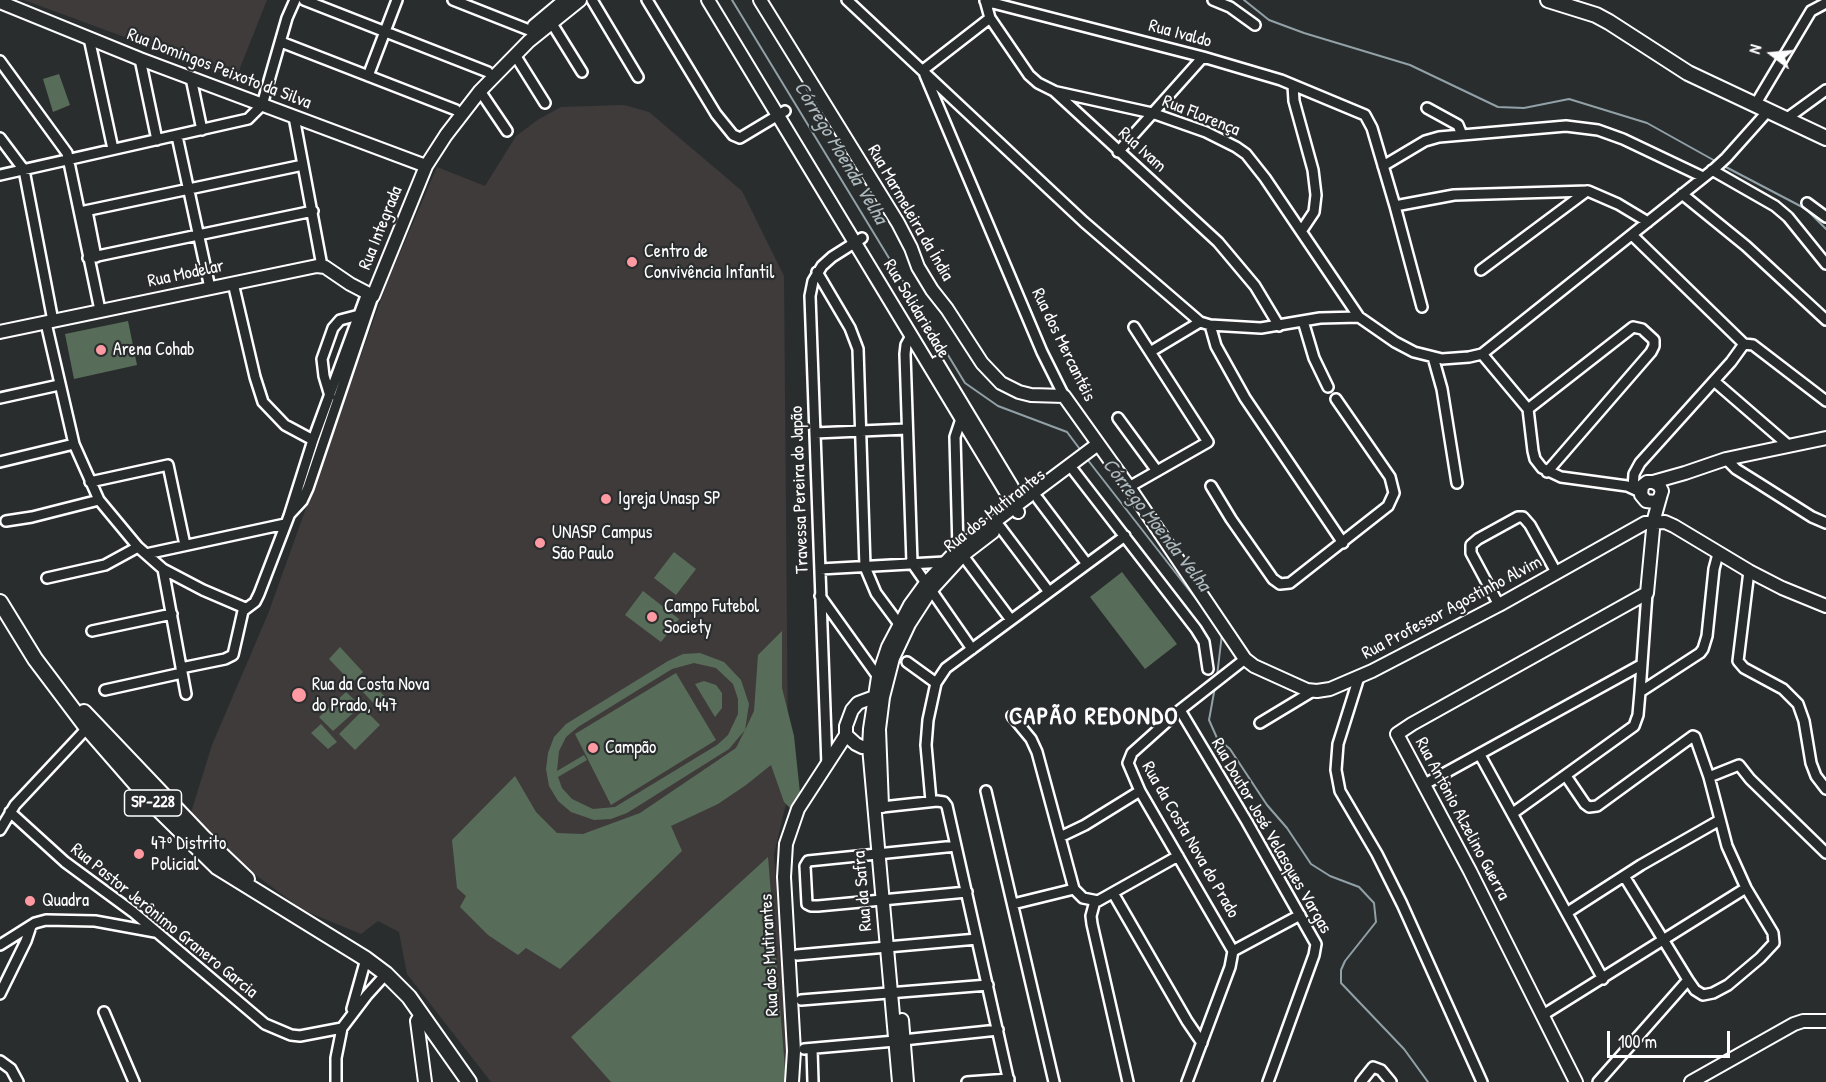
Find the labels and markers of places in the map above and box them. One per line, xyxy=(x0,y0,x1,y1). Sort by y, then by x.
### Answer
place label: Centro de Convivência Infantil xyxy=(644,241,774,284)
marker: Centro de Convivência Infantil xyxy=(625,255,639,269)
place label: Arena Cohab xyxy=(113,339,194,361)
marker: Arena Cohab xyxy=(94,343,108,357)
place label: Igreja Unasp SP xyxy=(618,488,721,510)
marker: Igreja Unasp SP xyxy=(599,492,613,506)
place label: UNASP Campus São Paulo xyxy=(552,522,652,564)
marker: UNASP Campus São Paulo xyxy=(533,536,547,550)
place label: Campo Futebol Society xyxy=(664,596,759,638)
marker: Campo Futebol Society xyxy=(645,610,659,624)
place label: Rua da Costa Nova do Prado, 447 xyxy=(312,674,429,716)
marker: Rua da Costa Nova do Prado, 447 xyxy=(290,686,308,704)
place label: Campão xyxy=(605,737,656,759)
marker: Campão xyxy=(586,741,600,755)
place label: 47º Distrito Policial xyxy=(151,833,226,876)
marker: 47º Distrito Policial xyxy=(132,847,146,861)
place label: Quadra xyxy=(42,890,89,912)
marker: Quadra xyxy=(23,894,37,908)

